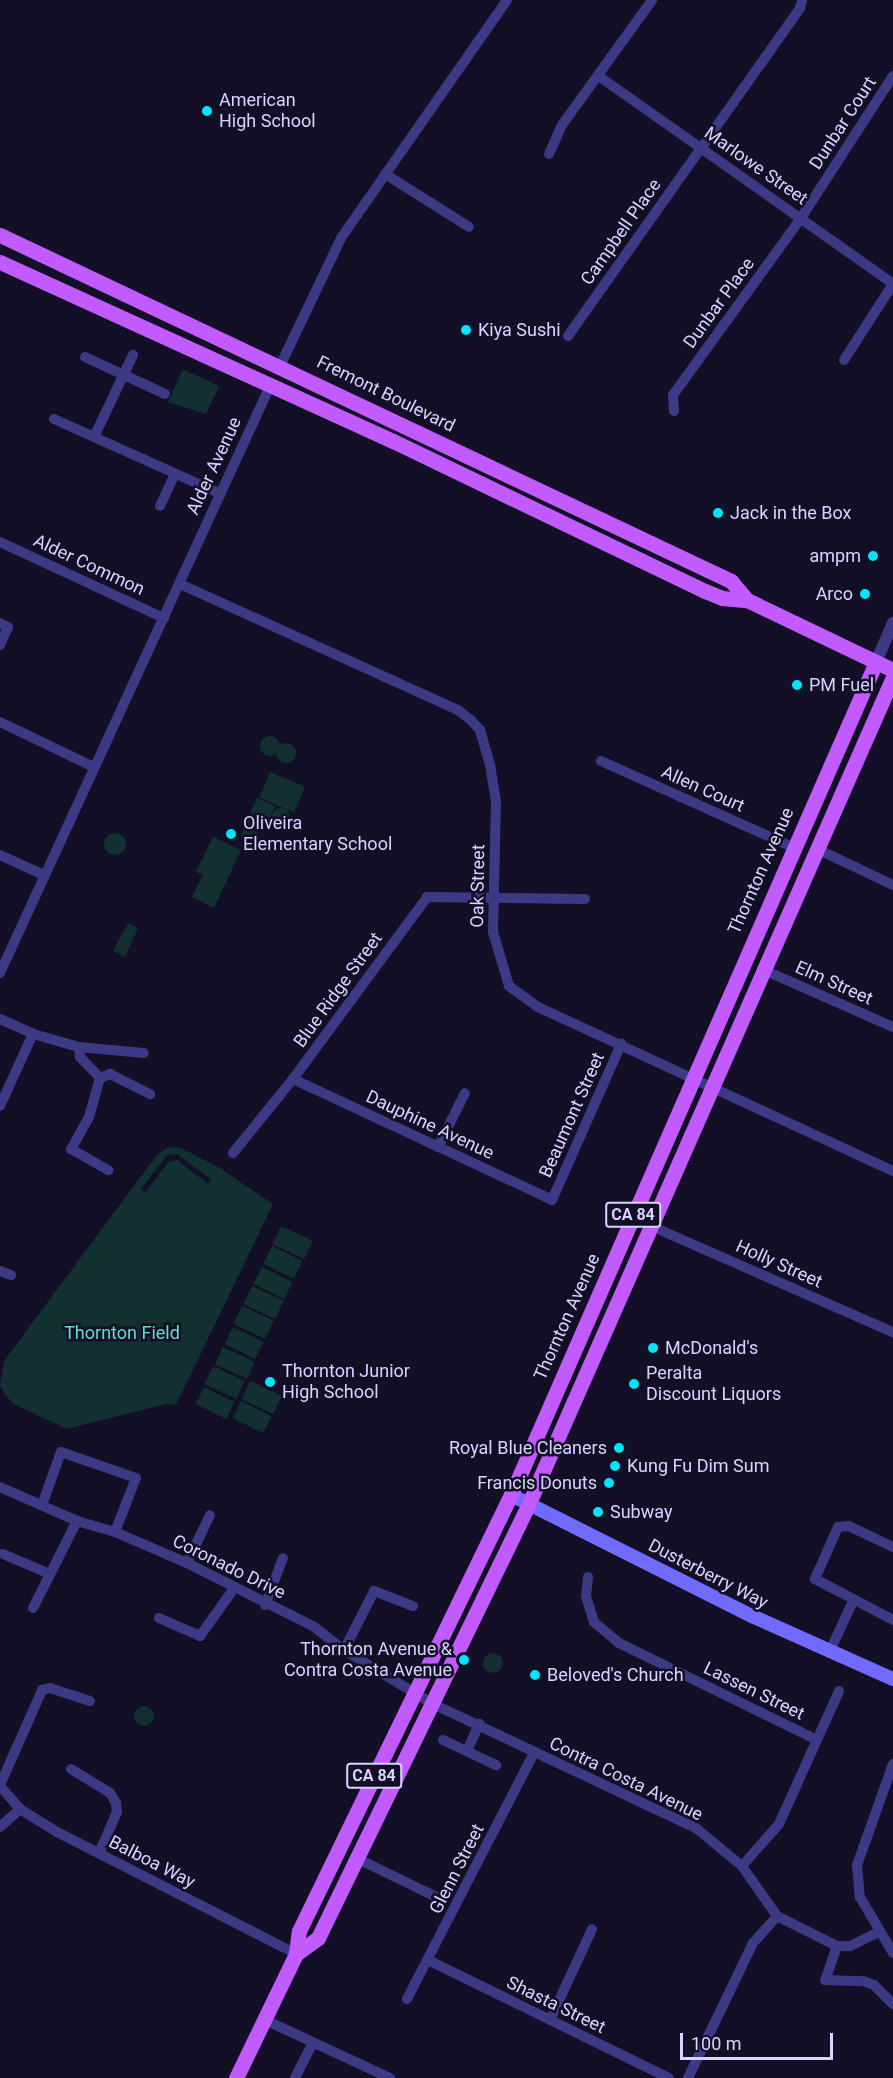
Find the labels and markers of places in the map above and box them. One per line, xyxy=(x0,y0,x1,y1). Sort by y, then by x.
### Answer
place label: American High School xyxy=(219,90,316,132)
marker: American High School xyxy=(200,104,214,118)
place label: Kiya Sushi xyxy=(478,319,561,341)
marker: Kiya Sushi xyxy=(459,323,473,337)
place label: Jack in the Box xyxy=(730,502,852,524)
marker: Jack in the Box xyxy=(711,506,725,520)
place label: ampm xyxy=(810,545,861,567)
marker: ampm xyxy=(866,549,880,563)
place label: Arco xyxy=(816,583,853,605)
marker: Arco xyxy=(858,587,872,601)
place label: PM Fuel xyxy=(809,674,874,696)
marker: PM Fuel xyxy=(790,678,804,692)
place label: Oliveira Elementary School xyxy=(243,813,392,856)
marker: Oliveira Elementary School xyxy=(224,827,238,841)
place label: McDonald's xyxy=(665,1337,758,1359)
marker: McDonald's xyxy=(646,1341,660,1355)
place label: Thornton Junior High School xyxy=(282,1361,410,1404)
place label: Peralta Discount Liquors xyxy=(646,1363,781,1406)
marker: Thornton Junior High School xyxy=(263,1375,277,1389)
marker: Peralta Discount Liquors xyxy=(627,1377,641,1391)
place label: Royal Blue Cleaners xyxy=(449,1437,607,1459)
marker: Royal Blue Cleaners xyxy=(612,1441,626,1455)
place label: Kung Fu Dim Sum xyxy=(627,1455,770,1477)
marker: Kung Fu Dim Sum xyxy=(608,1459,622,1473)
place label: Francis Donuts xyxy=(477,1472,597,1494)
marker: Francis Donuts xyxy=(602,1476,616,1490)
place label: Subway xyxy=(610,1501,672,1523)
marker: Subway xyxy=(591,1505,605,1519)
place label: Thornton Avenue & Contra Costa Avenue xyxy=(284,1639,452,1682)
marker: Thornton Avenue & Contra Costa Avenue xyxy=(457,1653,471,1667)
place label: Beloved's Church xyxy=(547,1664,684,1686)
marker: Beloved's Church xyxy=(528,1668,542,1682)

